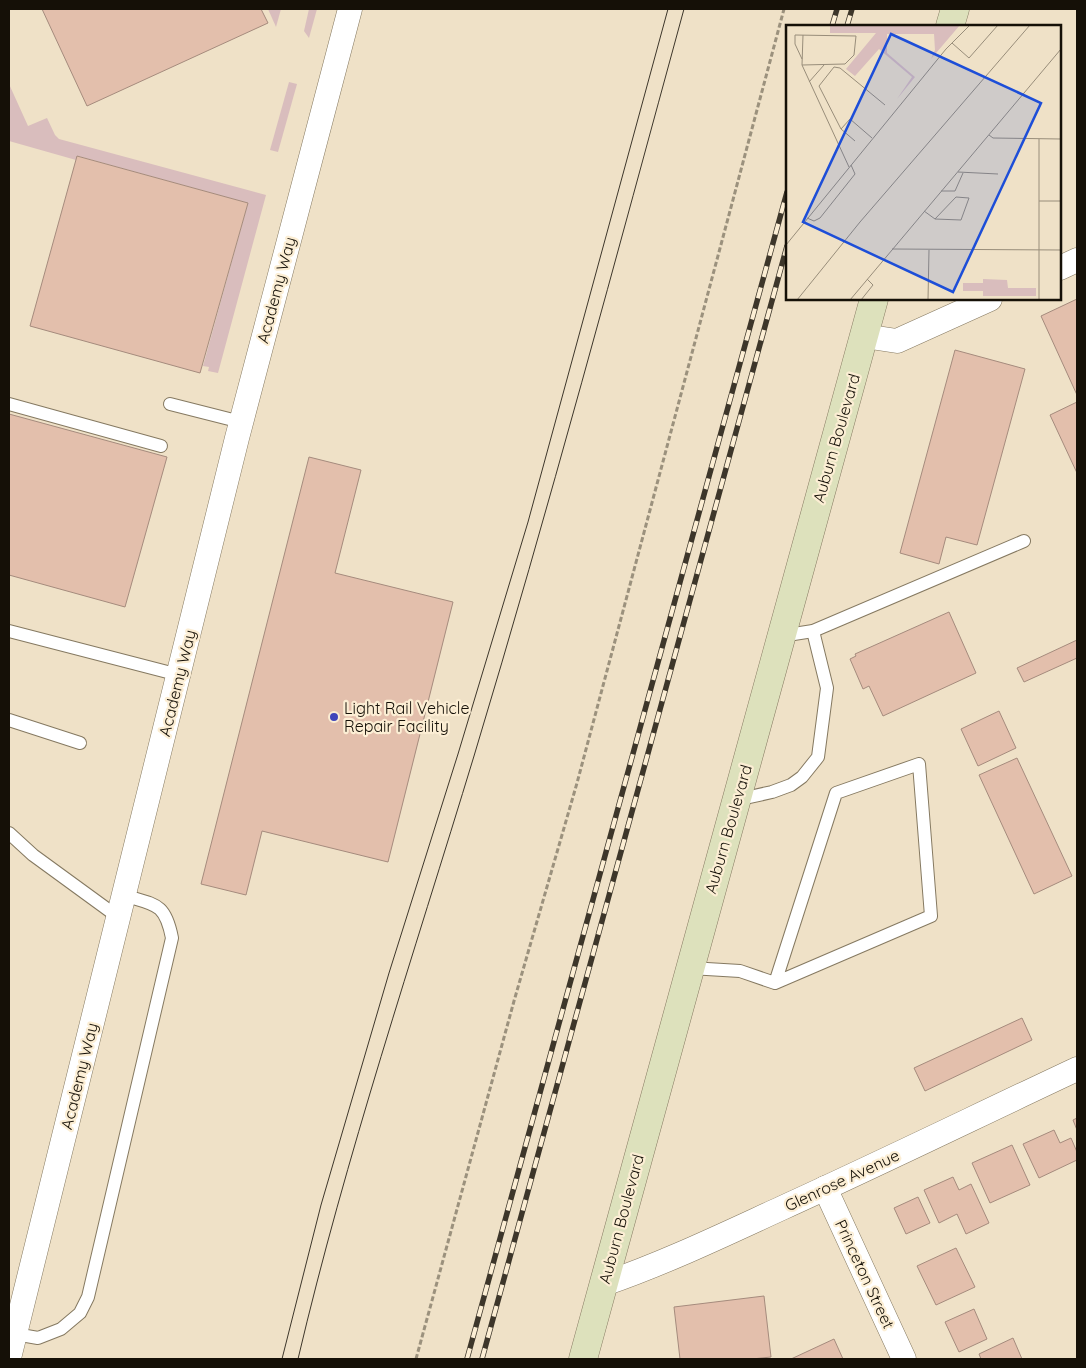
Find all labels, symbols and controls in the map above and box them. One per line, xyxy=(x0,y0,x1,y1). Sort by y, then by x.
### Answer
inset map xyxy=(786,25,1061,300)
street label: Academy Way xyxy=(252,235,300,345)
street label: Auburn Boulevard xyxy=(808,371,864,505)
street label: Academy Way xyxy=(154,628,200,738)
place label: Light Rail Vehicle Repair Facility xyxy=(344,698,469,736)
marker: Light Rail Vehicle Repair Facility xyxy=(328,711,340,723)
street label: Auburn Boulevard xyxy=(700,762,756,896)
street label: Academy Way xyxy=(56,1021,102,1131)
street label: Glenrose Avenue xyxy=(782,1145,902,1215)
street label: Auburn Boulevard xyxy=(594,1152,648,1286)
street label: Princeton Street xyxy=(831,1216,899,1332)

